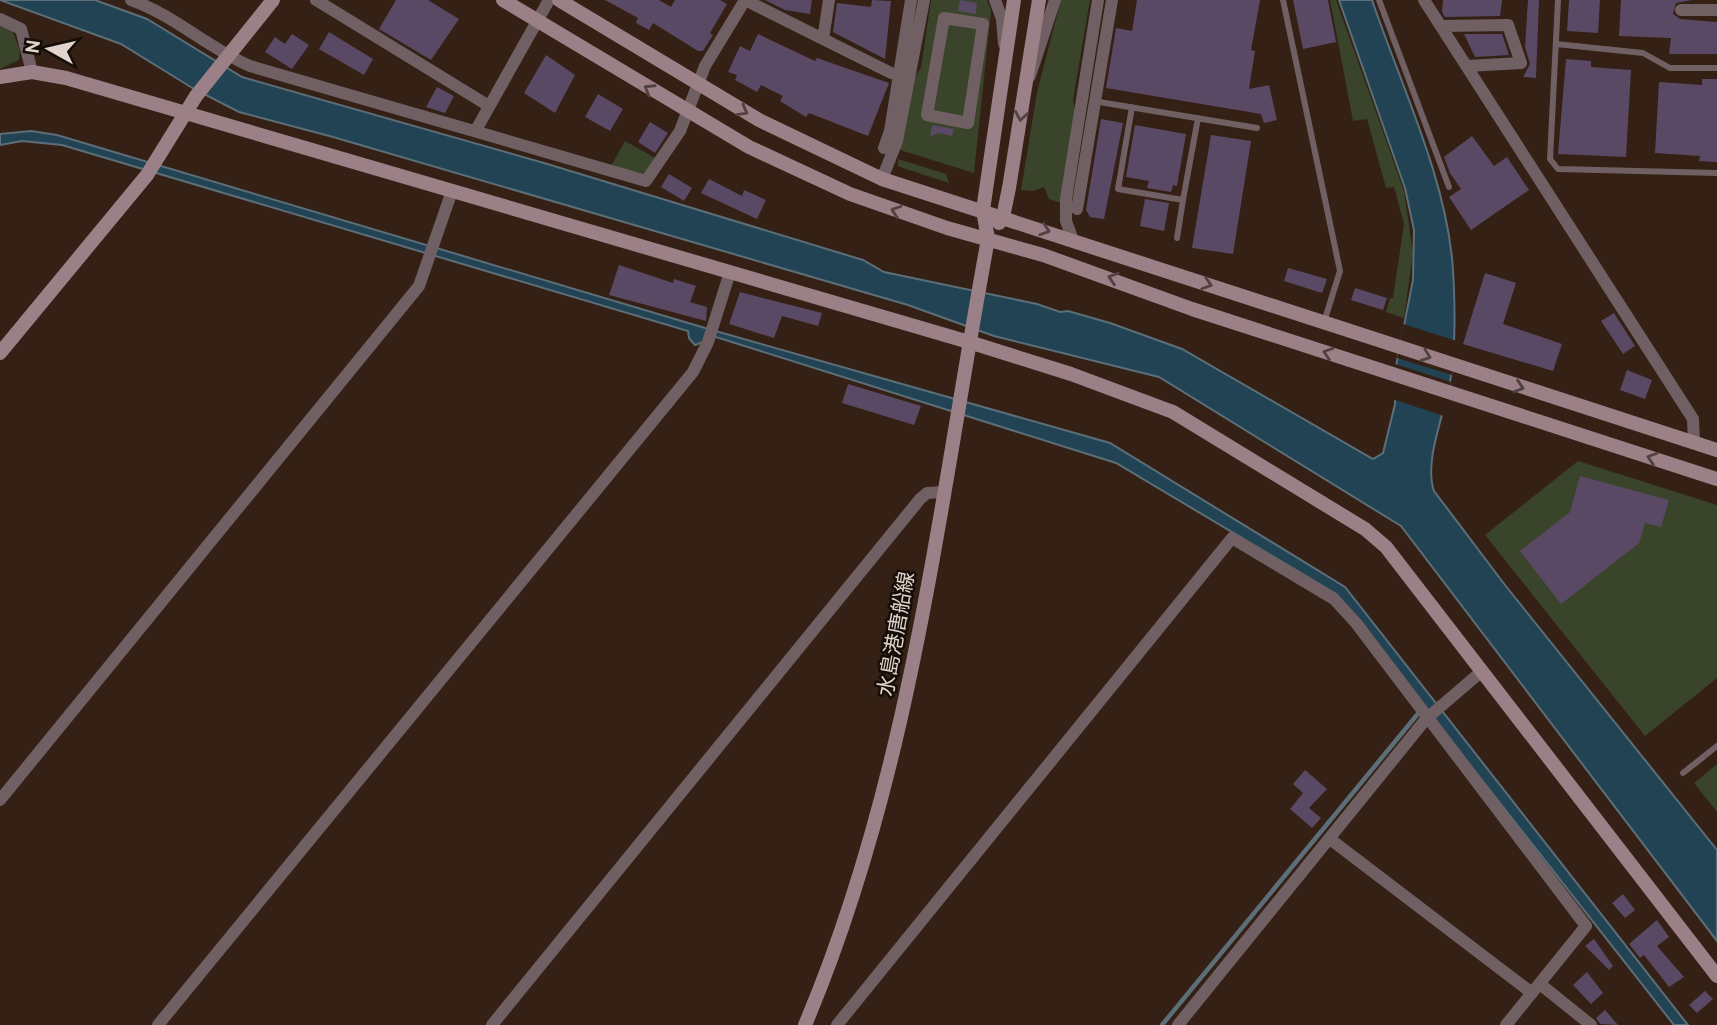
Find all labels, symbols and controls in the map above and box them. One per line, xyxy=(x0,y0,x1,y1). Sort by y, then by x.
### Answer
north arrow xyxy=(14,14,84,84)
text: N xyxy=(21,38,47,55)
one-way arrow xyxy=(643,84,656,97)
one-way arrow xyxy=(735,103,748,116)
one-way arrow xyxy=(1014,110,1029,122)
one-way arrow xyxy=(891,205,903,219)
one-way arrow xyxy=(1038,222,1050,236)
one-way arrow xyxy=(1108,272,1120,286)
one-way arrow xyxy=(1201,276,1213,290)
one-way arrow xyxy=(1323,347,1335,361)
one-way arrow xyxy=(1419,348,1431,362)
one-way arrow xyxy=(1513,378,1525,393)
one-way arrow xyxy=(1646,452,1658,467)
street label: 水島港唐船線 xyxy=(873,570,922,699)

